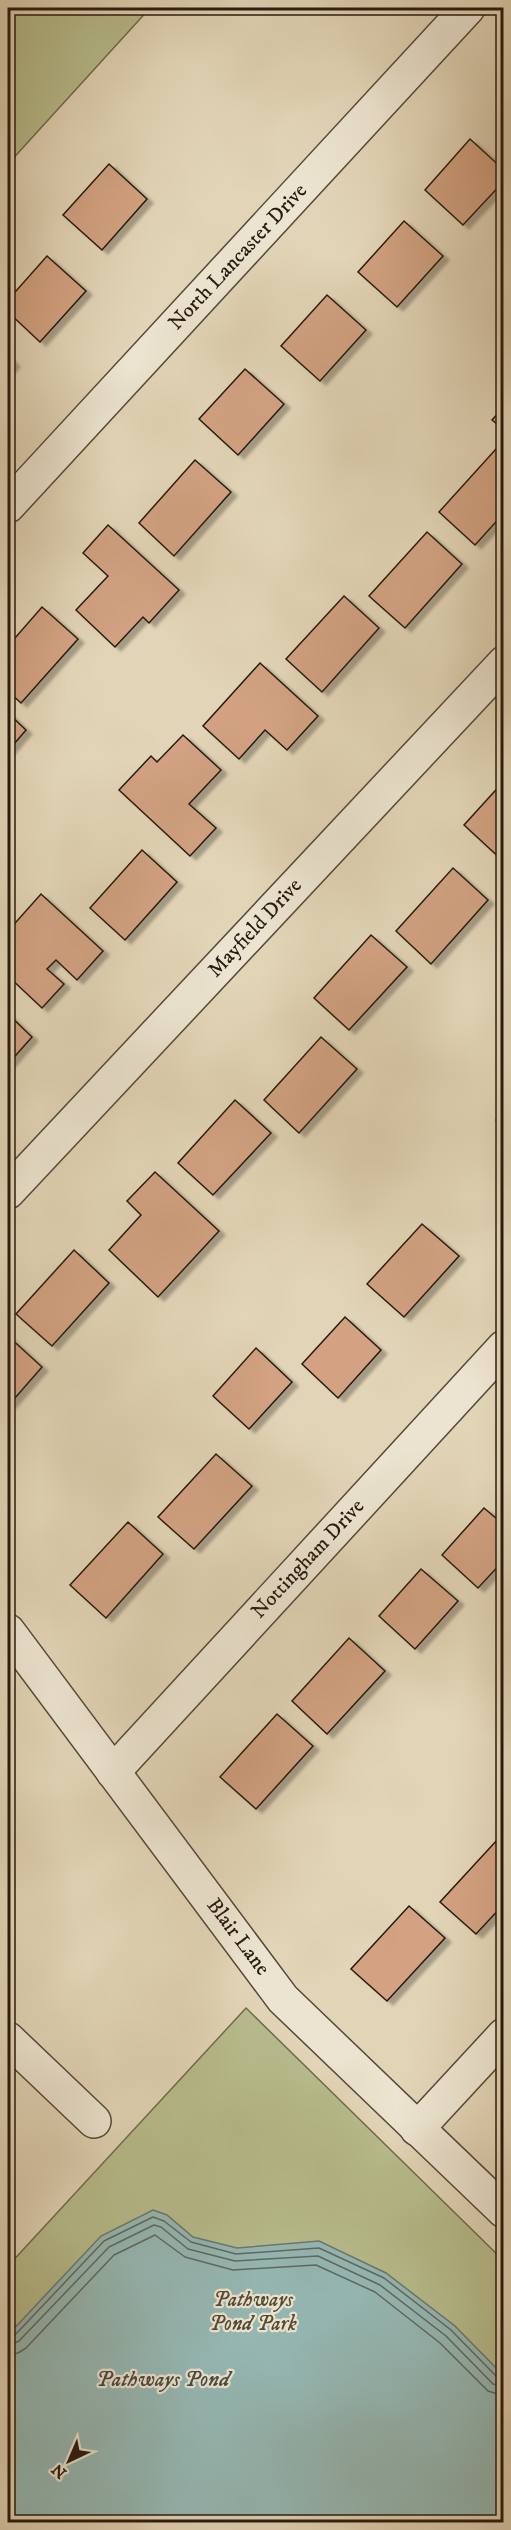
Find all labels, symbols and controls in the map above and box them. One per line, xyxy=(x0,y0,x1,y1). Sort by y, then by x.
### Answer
street label: North Lancaster Drive xyxy=(163,178,313,336)
street label: Mayfield Drive xyxy=(202,873,308,983)
street label: Nottingham Drive xyxy=(246,1494,370,1624)
street label: Blair Lane xyxy=(201,1893,276,1981)
park label: Pathways Pond Park xyxy=(209,2287,297,2337)
water label: Pathways Pond xyxy=(96,2366,233,2393)
north arrow xyxy=(39,2431,99,2491)
text: N xyxy=(48,2459,71,2483)

